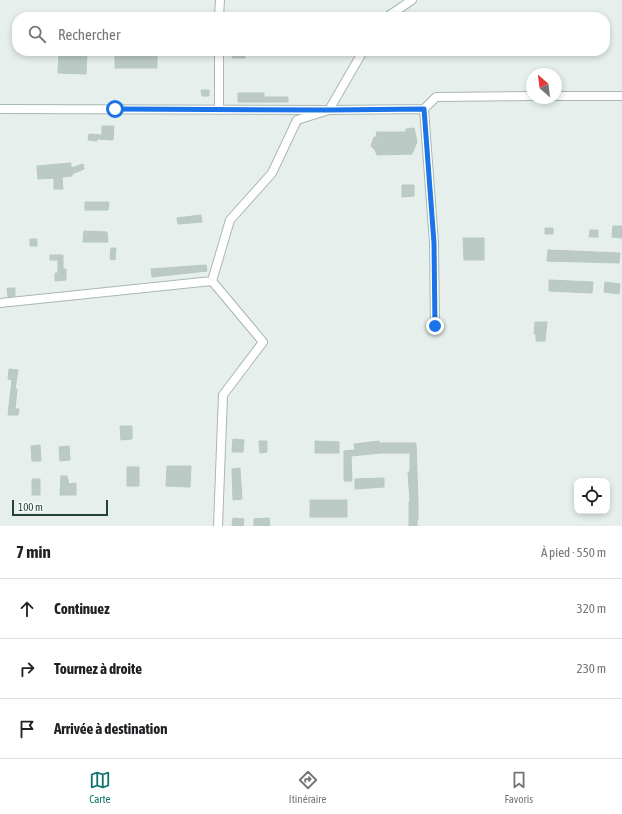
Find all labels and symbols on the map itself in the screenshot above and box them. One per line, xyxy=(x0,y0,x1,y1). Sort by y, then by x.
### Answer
north arrow xyxy=(526,68,562,104)
route start xyxy=(106,100,124,118)
route end xyxy=(426,317,444,335)
scale bar xyxy=(12,498,108,517)

